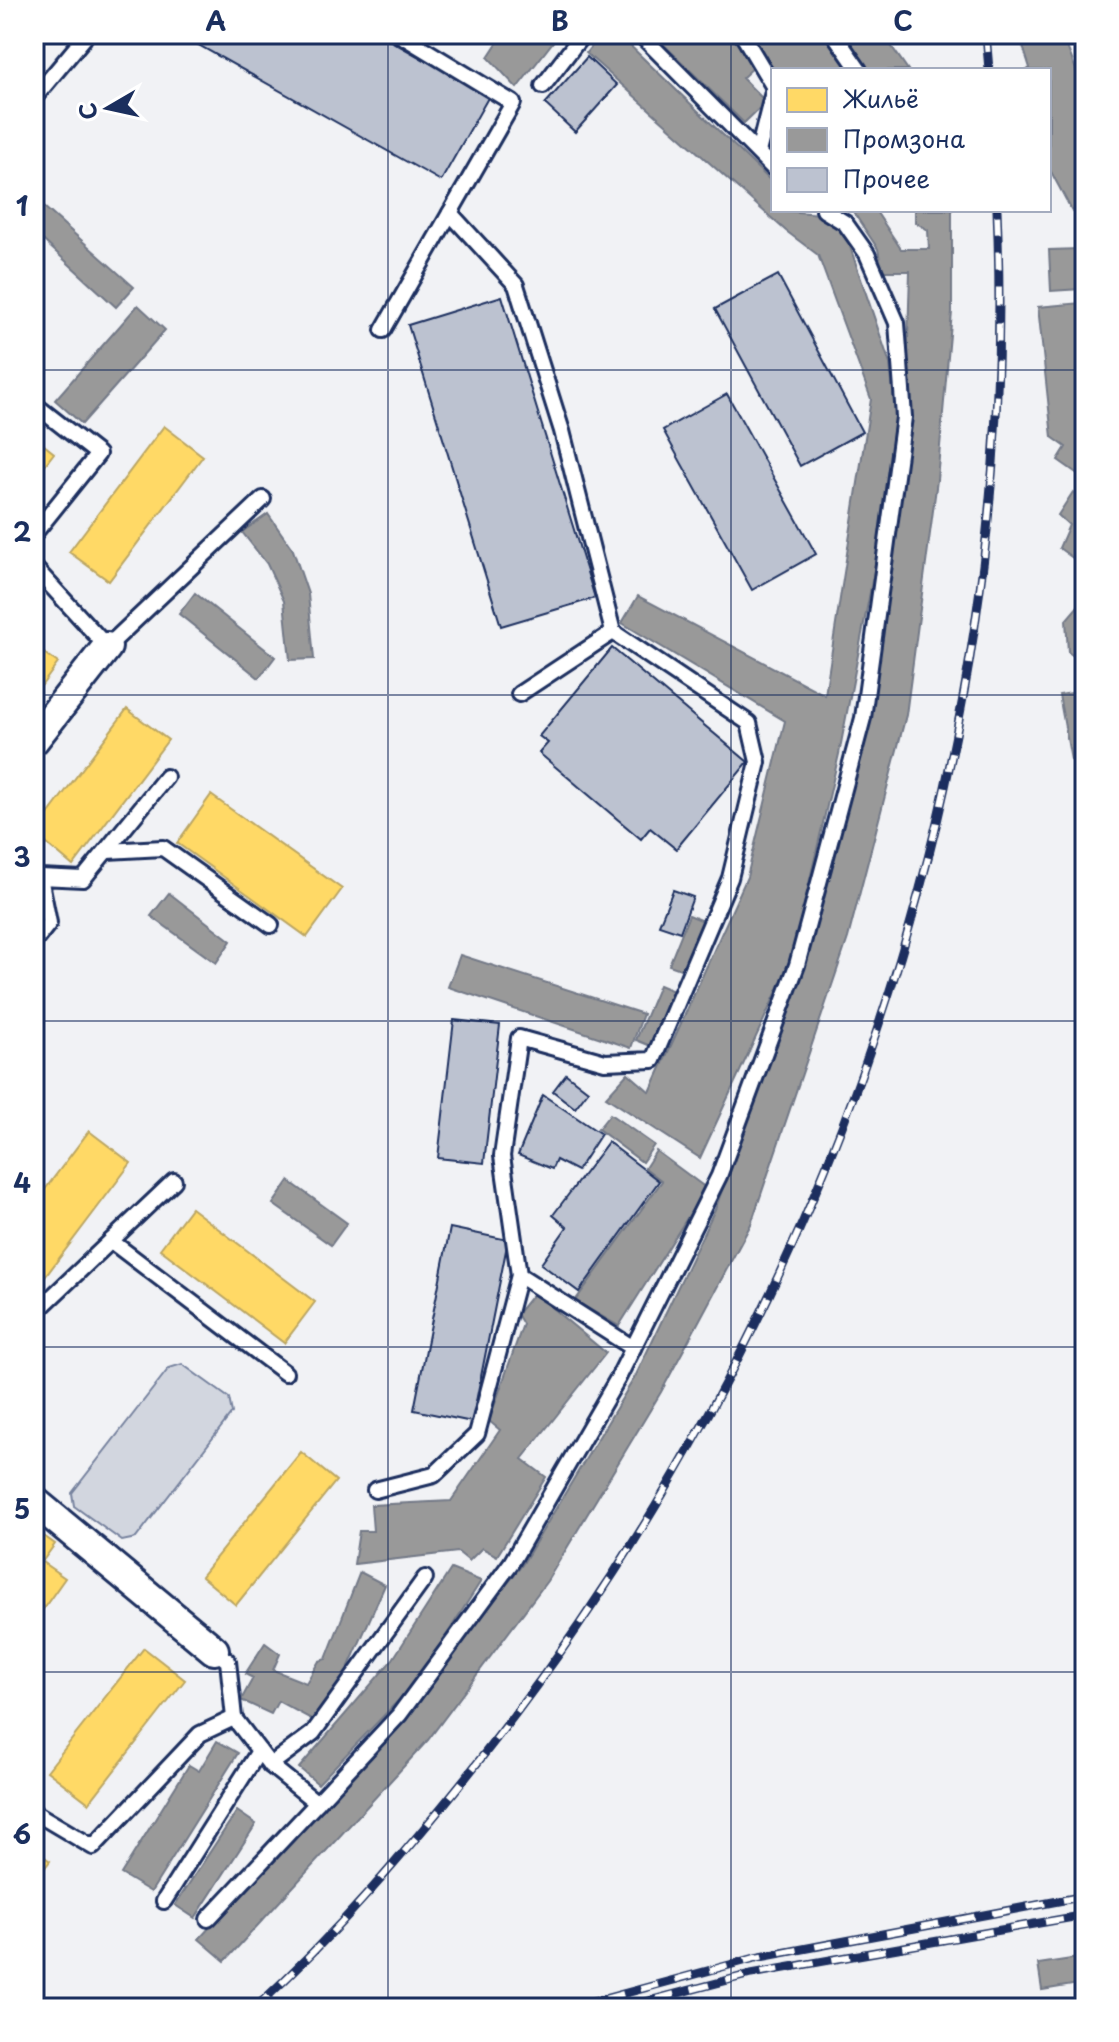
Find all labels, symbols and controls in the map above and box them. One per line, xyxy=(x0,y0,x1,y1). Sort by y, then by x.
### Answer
text: A xyxy=(206,1,226,40)
text: B xyxy=(551,1,569,40)
text: C xyxy=(893,1,913,40)
north arrow xyxy=(68,68,148,148)
legend xyxy=(771,68,1051,212)
text: Жильё xyxy=(842,80,919,116)
text: С xyxy=(69,101,104,122)
text: Промзона xyxy=(843,120,965,156)
text: Прочее xyxy=(843,160,930,196)
text: 1 xyxy=(16,186,28,225)
text: 2 xyxy=(13,512,31,551)
text: 3 xyxy=(13,837,31,876)
text: 4 xyxy=(13,1163,31,1202)
text: 5 xyxy=(14,1489,30,1528)
text: 6 xyxy=(13,1814,31,1853)

